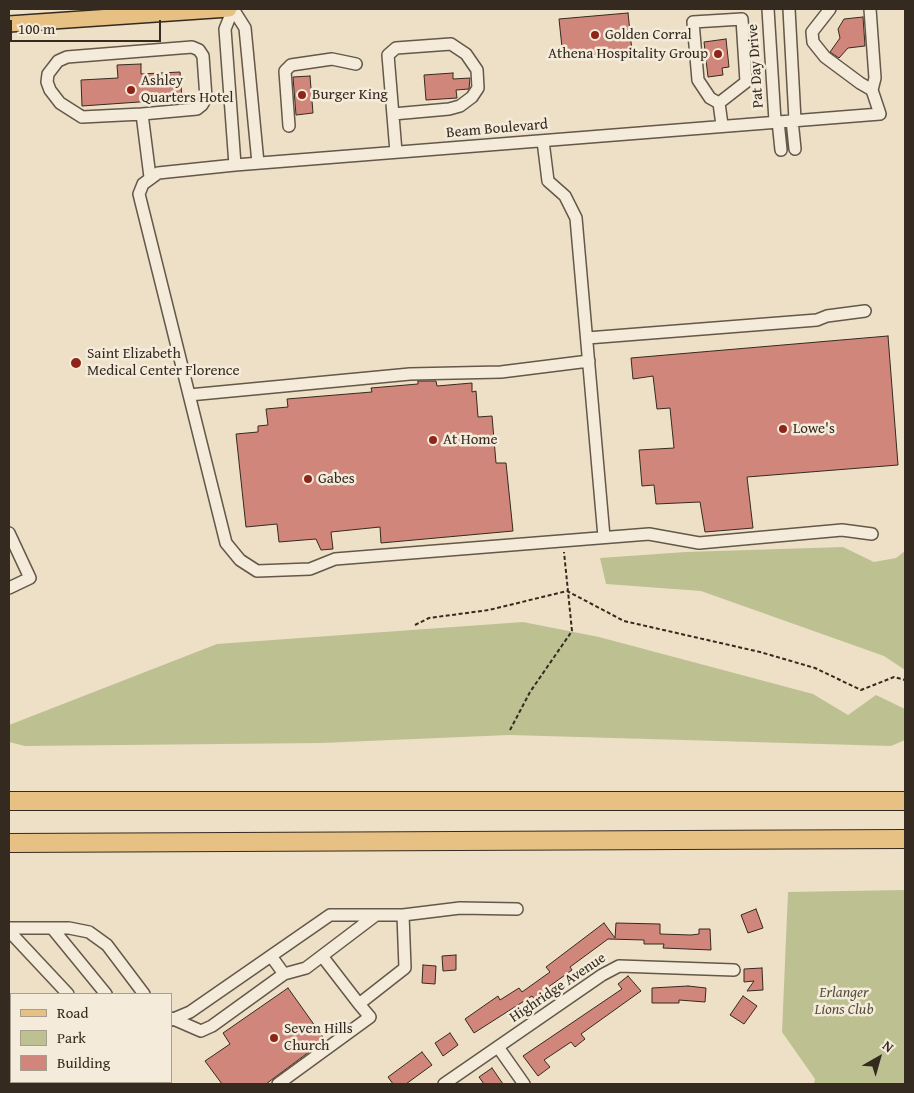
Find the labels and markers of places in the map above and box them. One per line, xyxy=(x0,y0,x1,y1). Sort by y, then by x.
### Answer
place label: Golden Corral xyxy=(605,26,692,44)
marker: Golden Corral xyxy=(589,29,601,41)
place label: Athena Hospitality Group xyxy=(548,45,708,63)
marker: Athena Hospitality Group xyxy=(712,48,724,60)
place label: Ashley Quarters Hotel xyxy=(141,72,233,107)
marker: Ashley Quarters Hotel xyxy=(125,84,137,96)
place label: Burger King xyxy=(312,86,388,104)
marker: Burger King xyxy=(296,89,308,101)
place label: Saint Elizabeth Medical Center Florence xyxy=(87,345,240,380)
marker: Saint Elizabeth Medical Center Florence xyxy=(69,356,83,370)
place label: Lowe's xyxy=(793,420,835,438)
marker: Lowe's xyxy=(777,423,789,435)
place label: At Home xyxy=(443,431,498,449)
marker: At Home xyxy=(427,434,439,446)
place label: Gabes xyxy=(318,470,355,488)
marker: Gabes xyxy=(302,473,314,485)
place label: Seven Hills Church xyxy=(284,1020,353,1055)
marker: Seven Hills Church xyxy=(268,1032,280,1044)

